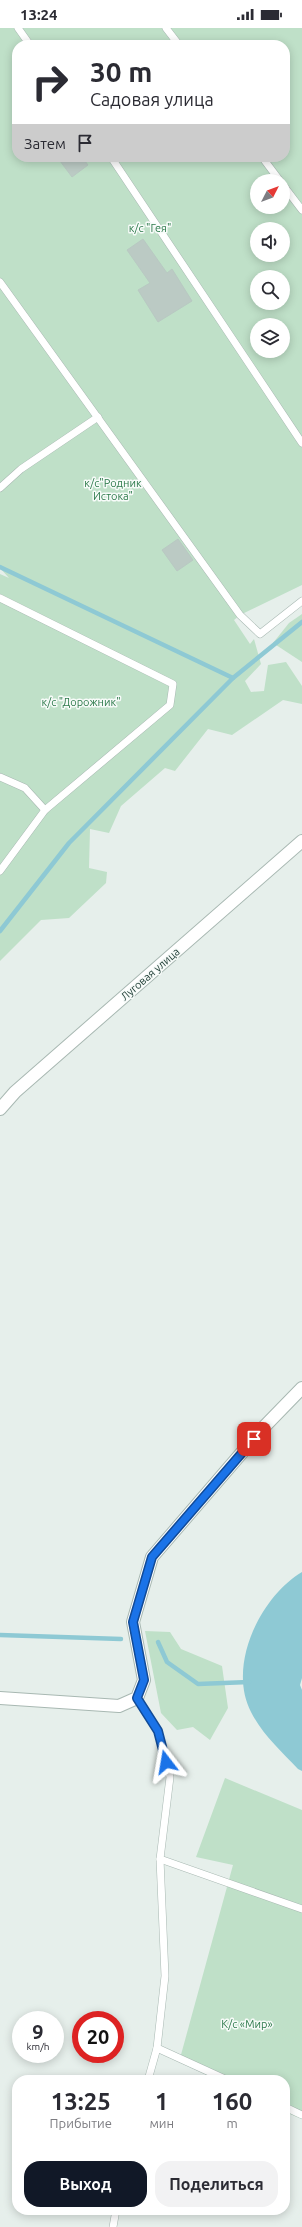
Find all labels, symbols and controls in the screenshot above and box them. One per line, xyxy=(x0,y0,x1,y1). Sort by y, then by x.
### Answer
text: 13:24 xyxy=(20,6,58,23)
icon: right xyxy=(24,56,76,108)
text: 30 m xyxy=(90,56,152,87)
text: Садовая улица xyxy=(90,89,214,109)
icon: arrive xyxy=(74,132,96,154)
text: Затем xyxy=(24,135,66,152)
north arrow xyxy=(250,174,290,214)
map controls xyxy=(250,174,290,358)
park label: к/с "Гея" xyxy=(129,222,171,234)
button: sound xyxy=(250,222,290,262)
button: search xyxy=(250,270,290,310)
button: layers xyxy=(250,318,290,358)
park label: к/с"Родник Истока" xyxy=(84,477,142,502)
park label: к/с "Дорожник" xyxy=(41,696,121,708)
street label: Луговая улица xyxy=(118,945,182,1003)
pin xyxy=(237,1422,271,1456)
icon: arrive xyxy=(243,1428,265,1450)
position arrow xyxy=(145,1741,187,1783)
speed limit sign: 20 xyxy=(72,2011,124,2063)
park label: К/с «Мир» xyxy=(221,2018,273,2030)
text: 9 xyxy=(32,2020,44,2043)
text: km/h xyxy=(26,2041,50,2052)
text: 13:25 xyxy=(51,2088,111,2115)
text: 1 xyxy=(155,2088,169,2115)
text: 160 xyxy=(212,2088,252,2115)
text: Прибытие xyxy=(50,2116,112,2130)
text: мин xyxy=(149,2116,174,2130)
text: m xyxy=(226,2116,238,2130)
button: Выход xyxy=(24,2161,147,2207)
button: Поделиться xyxy=(155,2161,278,2207)

